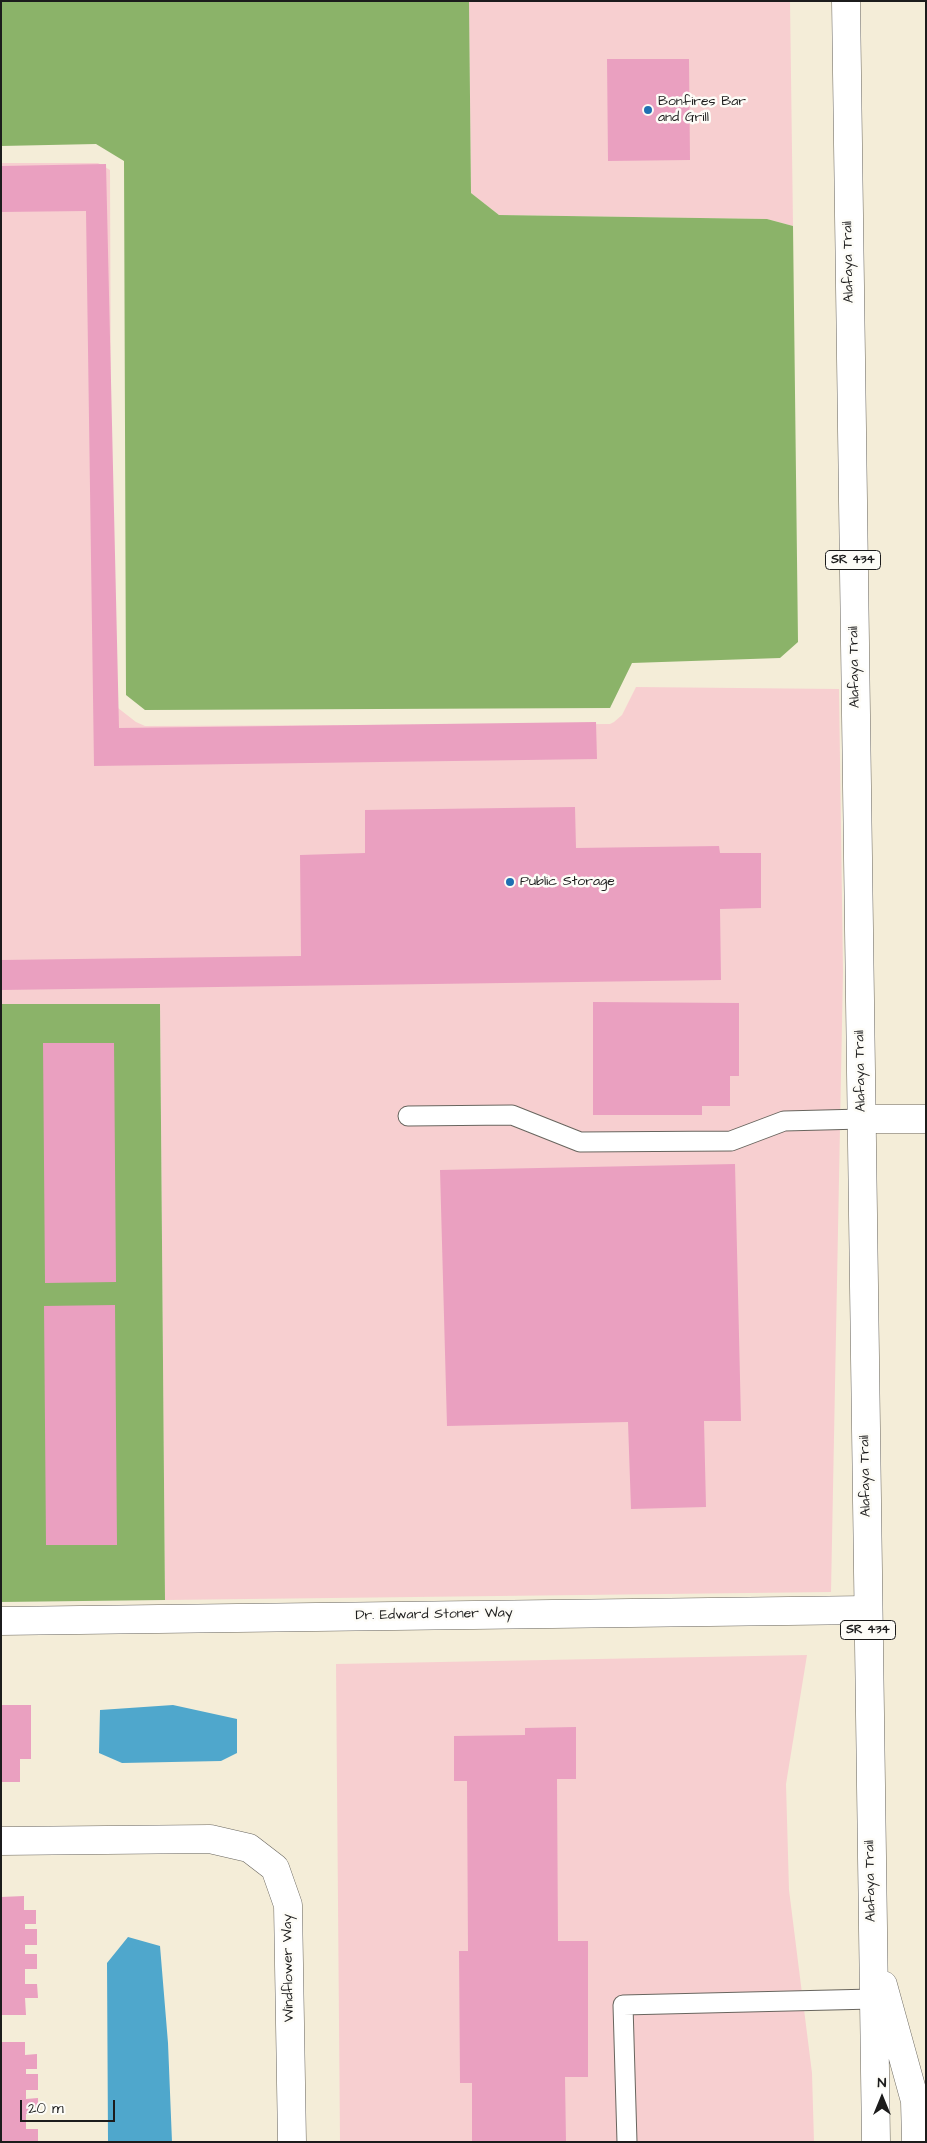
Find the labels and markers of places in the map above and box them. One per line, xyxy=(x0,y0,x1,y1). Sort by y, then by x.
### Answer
place label: Bonfires Bar and Grill xyxy=(658,94,746,126)
marker: Bonfires Bar and Grill xyxy=(642,104,654,116)
place label: Public Storage xyxy=(520,874,615,890)
marker: Public Storage xyxy=(504,876,516,888)

